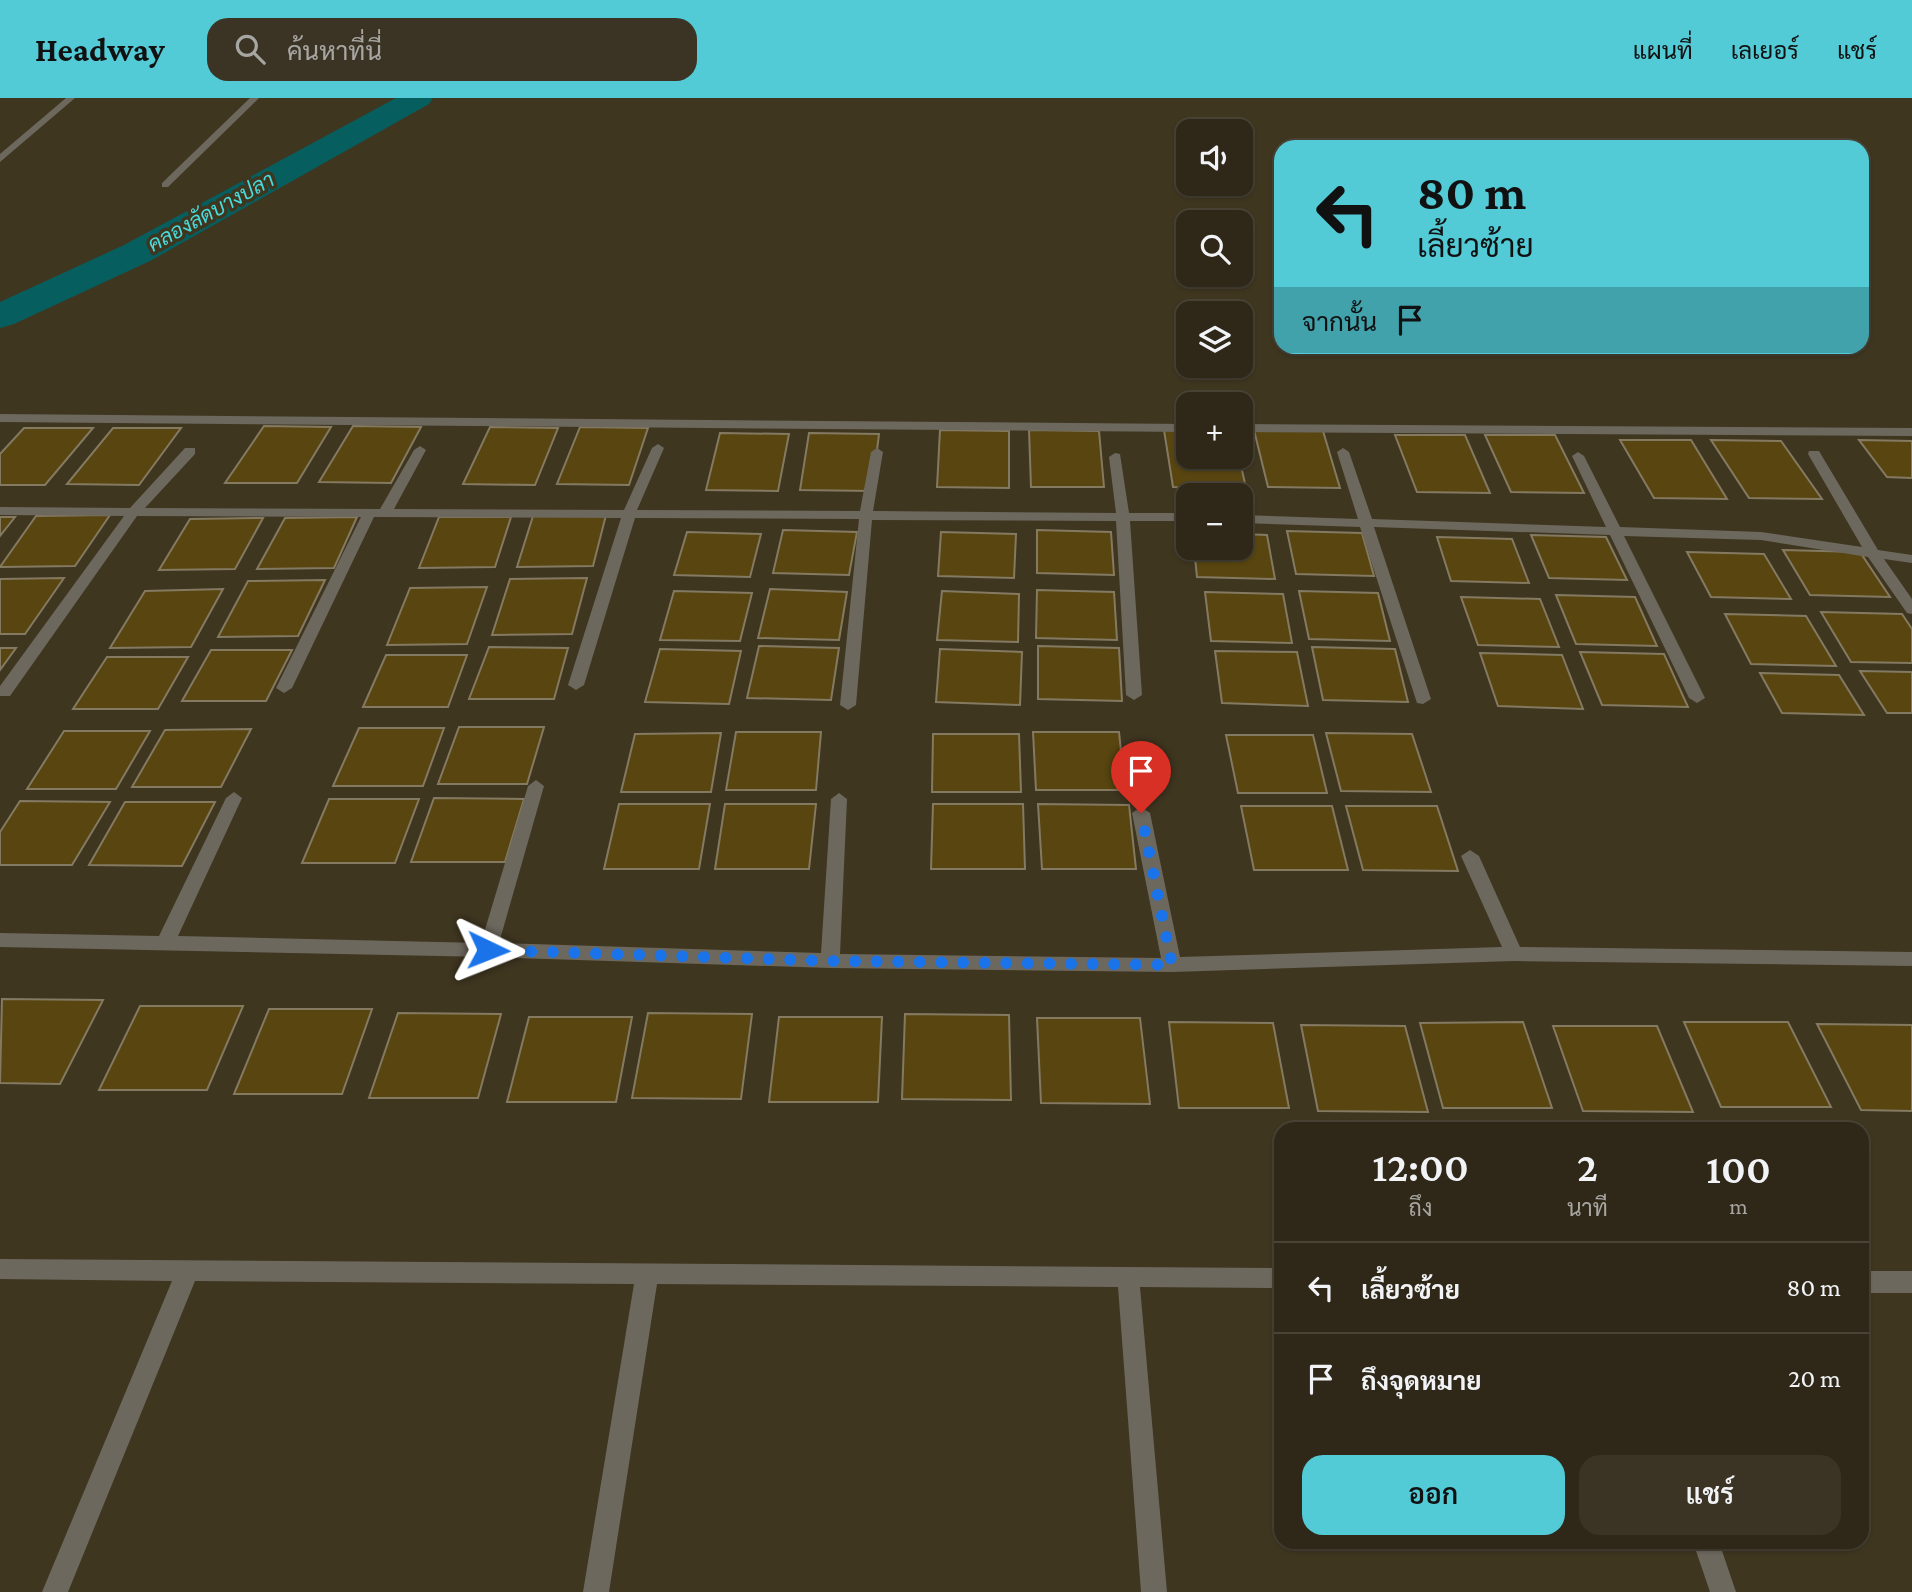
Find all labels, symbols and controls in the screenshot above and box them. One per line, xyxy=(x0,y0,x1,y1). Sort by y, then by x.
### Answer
search box xyxy=(207,18,697,81)
icon: search xyxy=(231,30,269,68)
text: Headway xyxy=(35,31,165,68)
text: ค้นหาที่นี่ xyxy=(287,37,382,66)
text: แผนที่ xyxy=(1633,37,1693,64)
text: เลเยอร์ xyxy=(1731,37,1799,64)
text: แชร์ xyxy=(1837,37,1877,64)
map controls xyxy=(1176,119,1253,560)
button: sound xyxy=(1176,119,1253,196)
text: 80 m xyxy=(1417,165,1526,220)
water label: คลองลัดบางปลา xyxy=(144,167,278,257)
icon: left xyxy=(1302,168,1393,259)
button: search xyxy=(1176,210,1253,287)
text: เลี้ยวซ้าย xyxy=(1417,228,1534,264)
button: layers xyxy=(1176,301,1253,378)
icon: arrive xyxy=(1391,301,1429,339)
text: จากนั้น xyxy=(1302,308,1377,337)
button: + xyxy=(1176,392,1253,469)
button: − xyxy=(1176,483,1253,560)
pin xyxy=(1111,741,1171,813)
icon: arrive xyxy=(1122,752,1160,790)
position arrow xyxy=(451,913,525,987)
text: 12:00 xyxy=(1372,1143,1469,1190)
text: 2 xyxy=(1577,1143,1598,1190)
text: 100 xyxy=(1706,1145,1771,1192)
text: m xyxy=(1729,1193,1748,1219)
text: ถึง xyxy=(1409,1195,1432,1221)
text: นาที xyxy=(1567,1195,1608,1221)
icon: left xyxy=(1302,1269,1340,1307)
text: 80 m xyxy=(1787,1273,1841,1302)
text: เลี้ยวซ้าย xyxy=(1361,1276,1460,1305)
icon: arrive xyxy=(1302,1360,1340,1398)
text: 20 m xyxy=(1788,1364,1841,1393)
text: ถึงจุดหมาย xyxy=(1361,1367,1482,1396)
button: ออก xyxy=(1302,1455,1565,1535)
button: แชร์ xyxy=(1579,1455,1841,1535)

